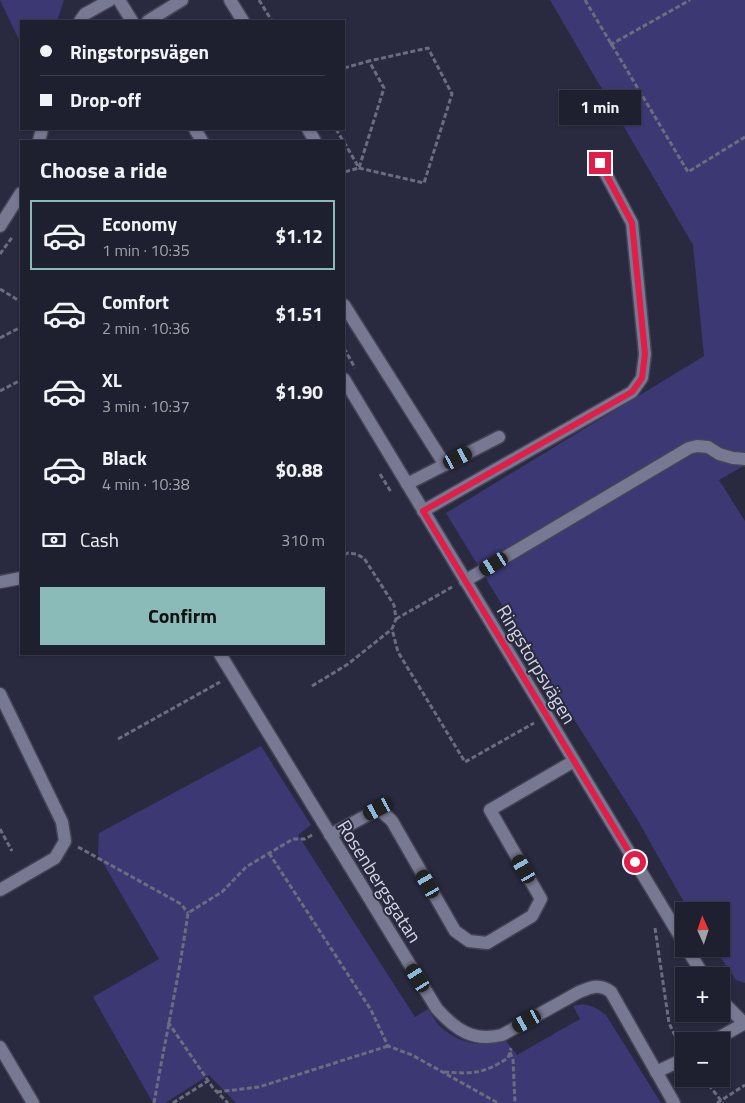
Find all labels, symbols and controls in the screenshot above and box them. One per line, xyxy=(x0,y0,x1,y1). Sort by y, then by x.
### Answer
text: Ringstorpsvägen xyxy=(70,37,209,66)
text: Drop-off xyxy=(70,85,141,114)
callout: 1 min xyxy=(559,90,641,126)
text: 1 min xyxy=(581,95,619,119)
route end xyxy=(589,152,611,174)
text: Choose a ride xyxy=(40,153,167,187)
text: Economy xyxy=(102,209,177,238)
icon: car xyxy=(42,213,87,258)
text: $1.12 xyxy=(276,221,323,250)
text: 1 min · 10:35 xyxy=(102,238,190,262)
text: Comfort xyxy=(102,287,169,316)
icon: car xyxy=(42,291,87,336)
text: $1.51 xyxy=(276,299,323,328)
text: 2 min · 10:36 xyxy=(102,316,190,340)
text: XL xyxy=(102,365,122,394)
icon: car xyxy=(42,369,87,414)
text: $1.90 xyxy=(276,377,323,406)
text: 3 min · 10:37 xyxy=(102,394,190,418)
text: Black xyxy=(102,443,147,472)
car xyxy=(441,445,474,471)
icon: car xyxy=(42,447,87,492)
text: $0.88 xyxy=(276,455,323,484)
text: 4 min · 10:38 xyxy=(102,472,190,496)
text: Cash xyxy=(80,525,119,554)
icon: cash xyxy=(40,526,68,554)
text: 310 m xyxy=(281,528,325,552)
car xyxy=(477,550,510,578)
button: Confirm xyxy=(40,587,325,645)
street label: Ringstorpsvägen xyxy=(490,599,584,729)
car xyxy=(361,795,394,823)
street label: Rosenbergsgatan xyxy=(330,814,430,948)
route start xyxy=(624,851,646,873)
car xyxy=(510,852,537,886)
car xyxy=(414,867,441,901)
north arrow xyxy=(675,902,730,958)
map controls xyxy=(675,902,730,1087)
car xyxy=(403,961,432,995)
button: + xyxy=(675,967,730,1022)
car xyxy=(510,1007,543,1035)
button: − xyxy=(675,1032,730,1087)

